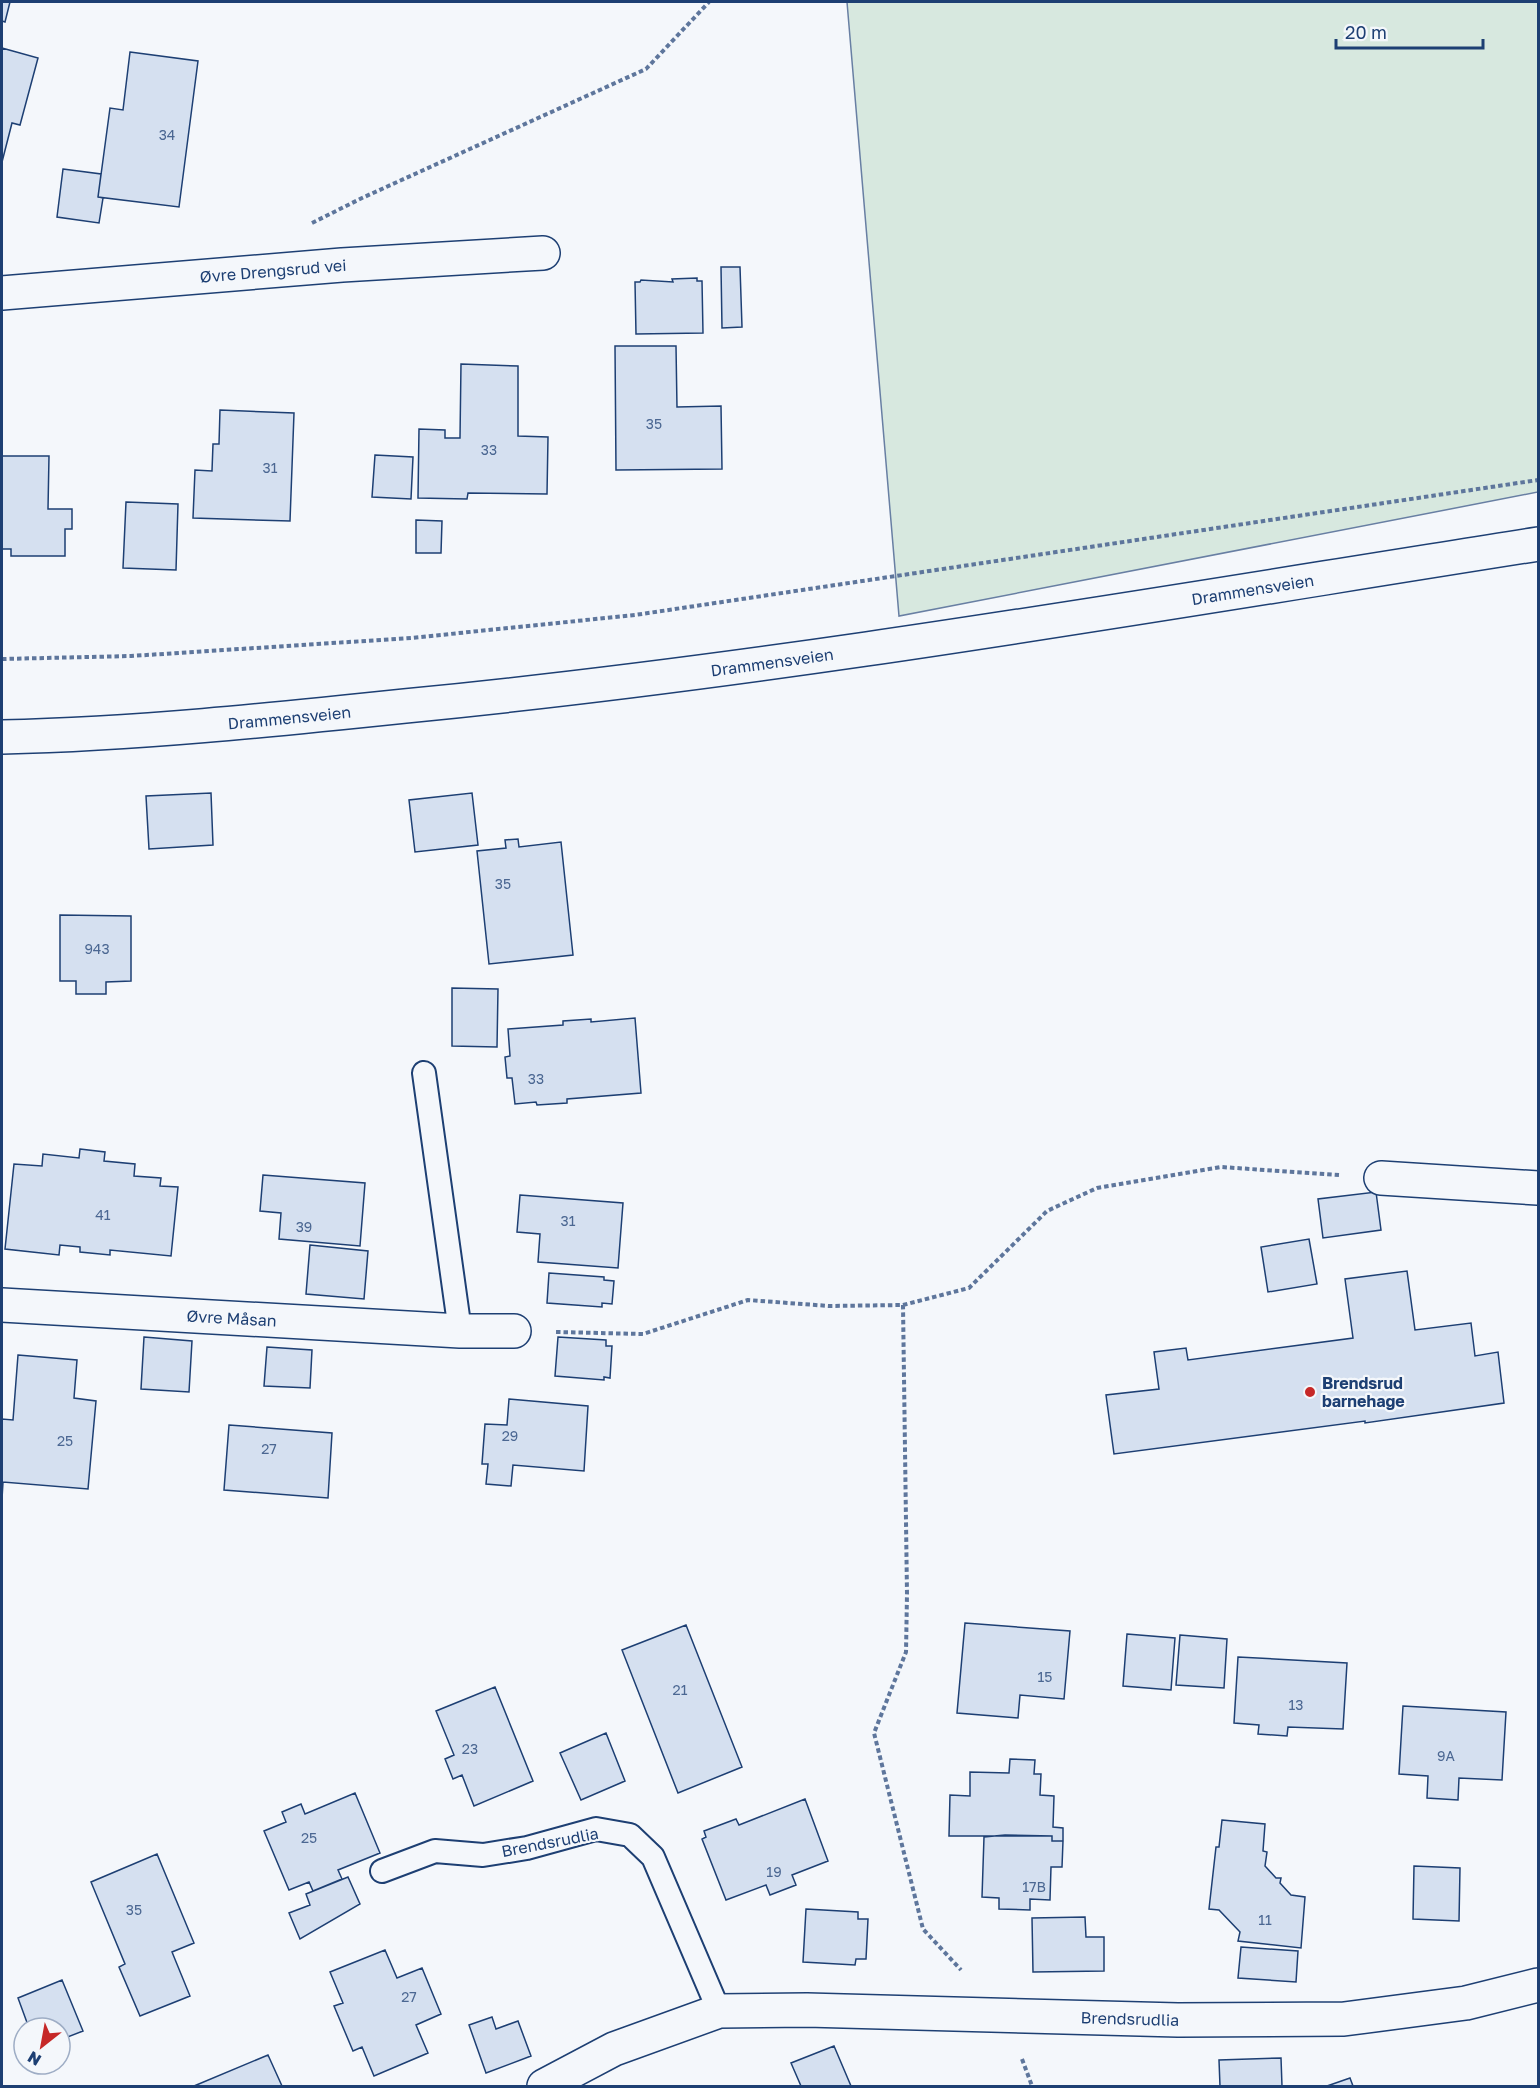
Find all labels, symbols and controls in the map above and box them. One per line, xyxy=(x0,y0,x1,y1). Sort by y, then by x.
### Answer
scale bar xyxy=(1336,12,1483,50)
text: 20 m xyxy=(1345,21,1387,43)
house number: 34 xyxy=(159,126,175,143)
street label: Øvre Drengsrud vei xyxy=(199,255,347,287)
house number: 35 xyxy=(646,415,662,432)
house number: 33 xyxy=(481,441,497,458)
house number: 31 xyxy=(263,459,278,476)
street label: Drammensveien xyxy=(1190,570,1315,609)
street label: Drammensveien xyxy=(710,644,835,680)
street label: Drammensveien xyxy=(227,702,352,734)
house number: 35 xyxy=(495,875,511,892)
house number: 943 xyxy=(84,940,110,957)
house number: 33 xyxy=(528,1070,544,1087)
house number: 41 xyxy=(95,1206,111,1223)
house number: 31 xyxy=(561,1212,576,1229)
house number: 39 xyxy=(296,1218,312,1235)
street label: Øvre Måsan xyxy=(186,1305,277,1331)
place label: Brendsrud barnehage xyxy=(1322,1373,1405,1411)
marker: Brendsrud barnehage xyxy=(1303,1385,1317,1399)
house number: 29 xyxy=(502,1427,518,1444)
house number: 25 xyxy=(57,1432,73,1449)
house number: 27 xyxy=(261,1440,277,1457)
house number: 15 xyxy=(1038,1668,1052,1685)
house number: 21 xyxy=(673,1681,688,1698)
house number: 13 xyxy=(1289,1696,1303,1713)
house number: 23 xyxy=(462,1740,478,1757)
house number: 9A xyxy=(1437,1747,1456,1764)
street label: Brendsrudlia xyxy=(500,1823,600,1861)
house number: 25 xyxy=(301,1829,317,1846)
house number: 19 xyxy=(766,1863,782,1880)
house number: 17B xyxy=(1022,1878,1046,1895)
house number: 35 xyxy=(126,1901,142,1918)
house number: 11 xyxy=(1258,1911,1272,1928)
house number: 27 xyxy=(401,1988,417,2005)
street label: Brendsrudlia xyxy=(1081,2007,1180,2030)
north arrow xyxy=(12,2016,72,2076)
text: N xyxy=(24,2047,45,2071)

